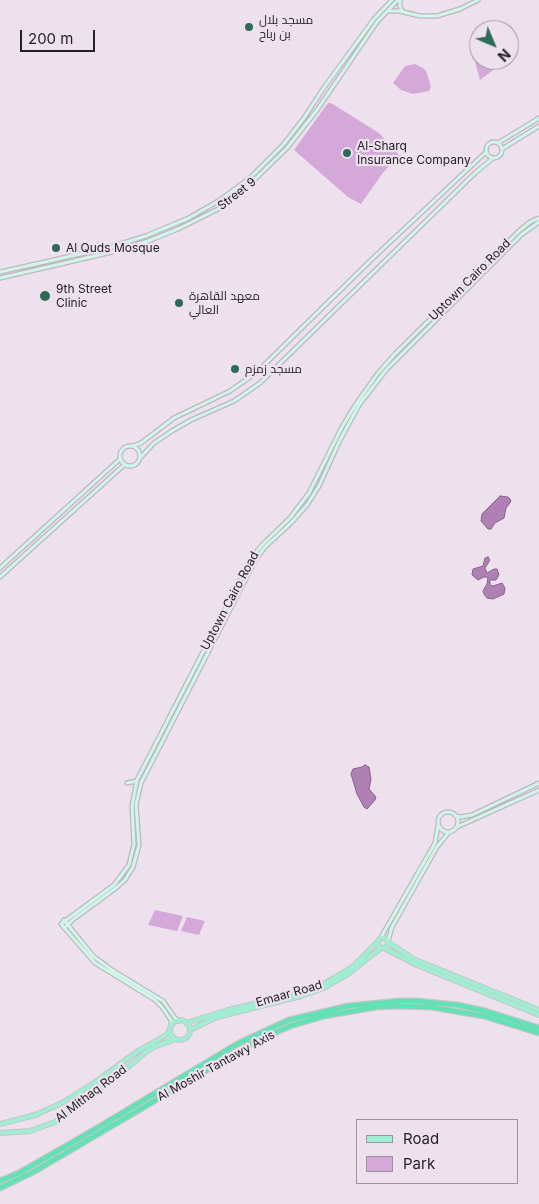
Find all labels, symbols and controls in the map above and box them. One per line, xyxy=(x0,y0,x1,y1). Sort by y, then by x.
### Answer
place label: مسجد بلال بن رباح xyxy=(259,13,313,41)
scale bar xyxy=(22,20,98,52)
north arrow xyxy=(469,20,519,70)
marker: مسجد بلال بن رباح xyxy=(243,21,255,33)
text: 200 m xyxy=(28,29,73,48)
text: N xyxy=(494,45,514,65)
place label: Al-Sharq Insurance Company xyxy=(357,139,471,167)
marker: Al-Sharq Insurance Company xyxy=(341,147,353,159)
street label: Street 9 xyxy=(215,175,259,213)
street label: Uptown Cairo Road xyxy=(426,236,514,324)
place label: Al Quds Mosque xyxy=(66,241,160,255)
marker: Al Quds Mosque xyxy=(50,242,62,254)
place label: 9th Street Clinic xyxy=(56,282,112,310)
marker: 9th Street Clinic xyxy=(38,289,52,303)
place label: معهد القاهرة العالي xyxy=(189,289,260,317)
marker: معهد القاهرة العالي xyxy=(173,297,185,309)
place label: مسجد زمزم xyxy=(245,362,302,376)
marker: مسجد زمزم xyxy=(229,363,241,375)
street label: Uptown Cairo Road xyxy=(198,549,262,653)
street label: Emaar Road xyxy=(254,978,324,1010)
street label: Al Moshir Tantawy Axis xyxy=(155,1028,277,1104)
street label: Al Mithaq Road xyxy=(52,1062,130,1126)
legend xyxy=(356,1119,519,1184)
text: Road xyxy=(403,1129,439,1148)
text: Park xyxy=(403,1154,435,1173)

